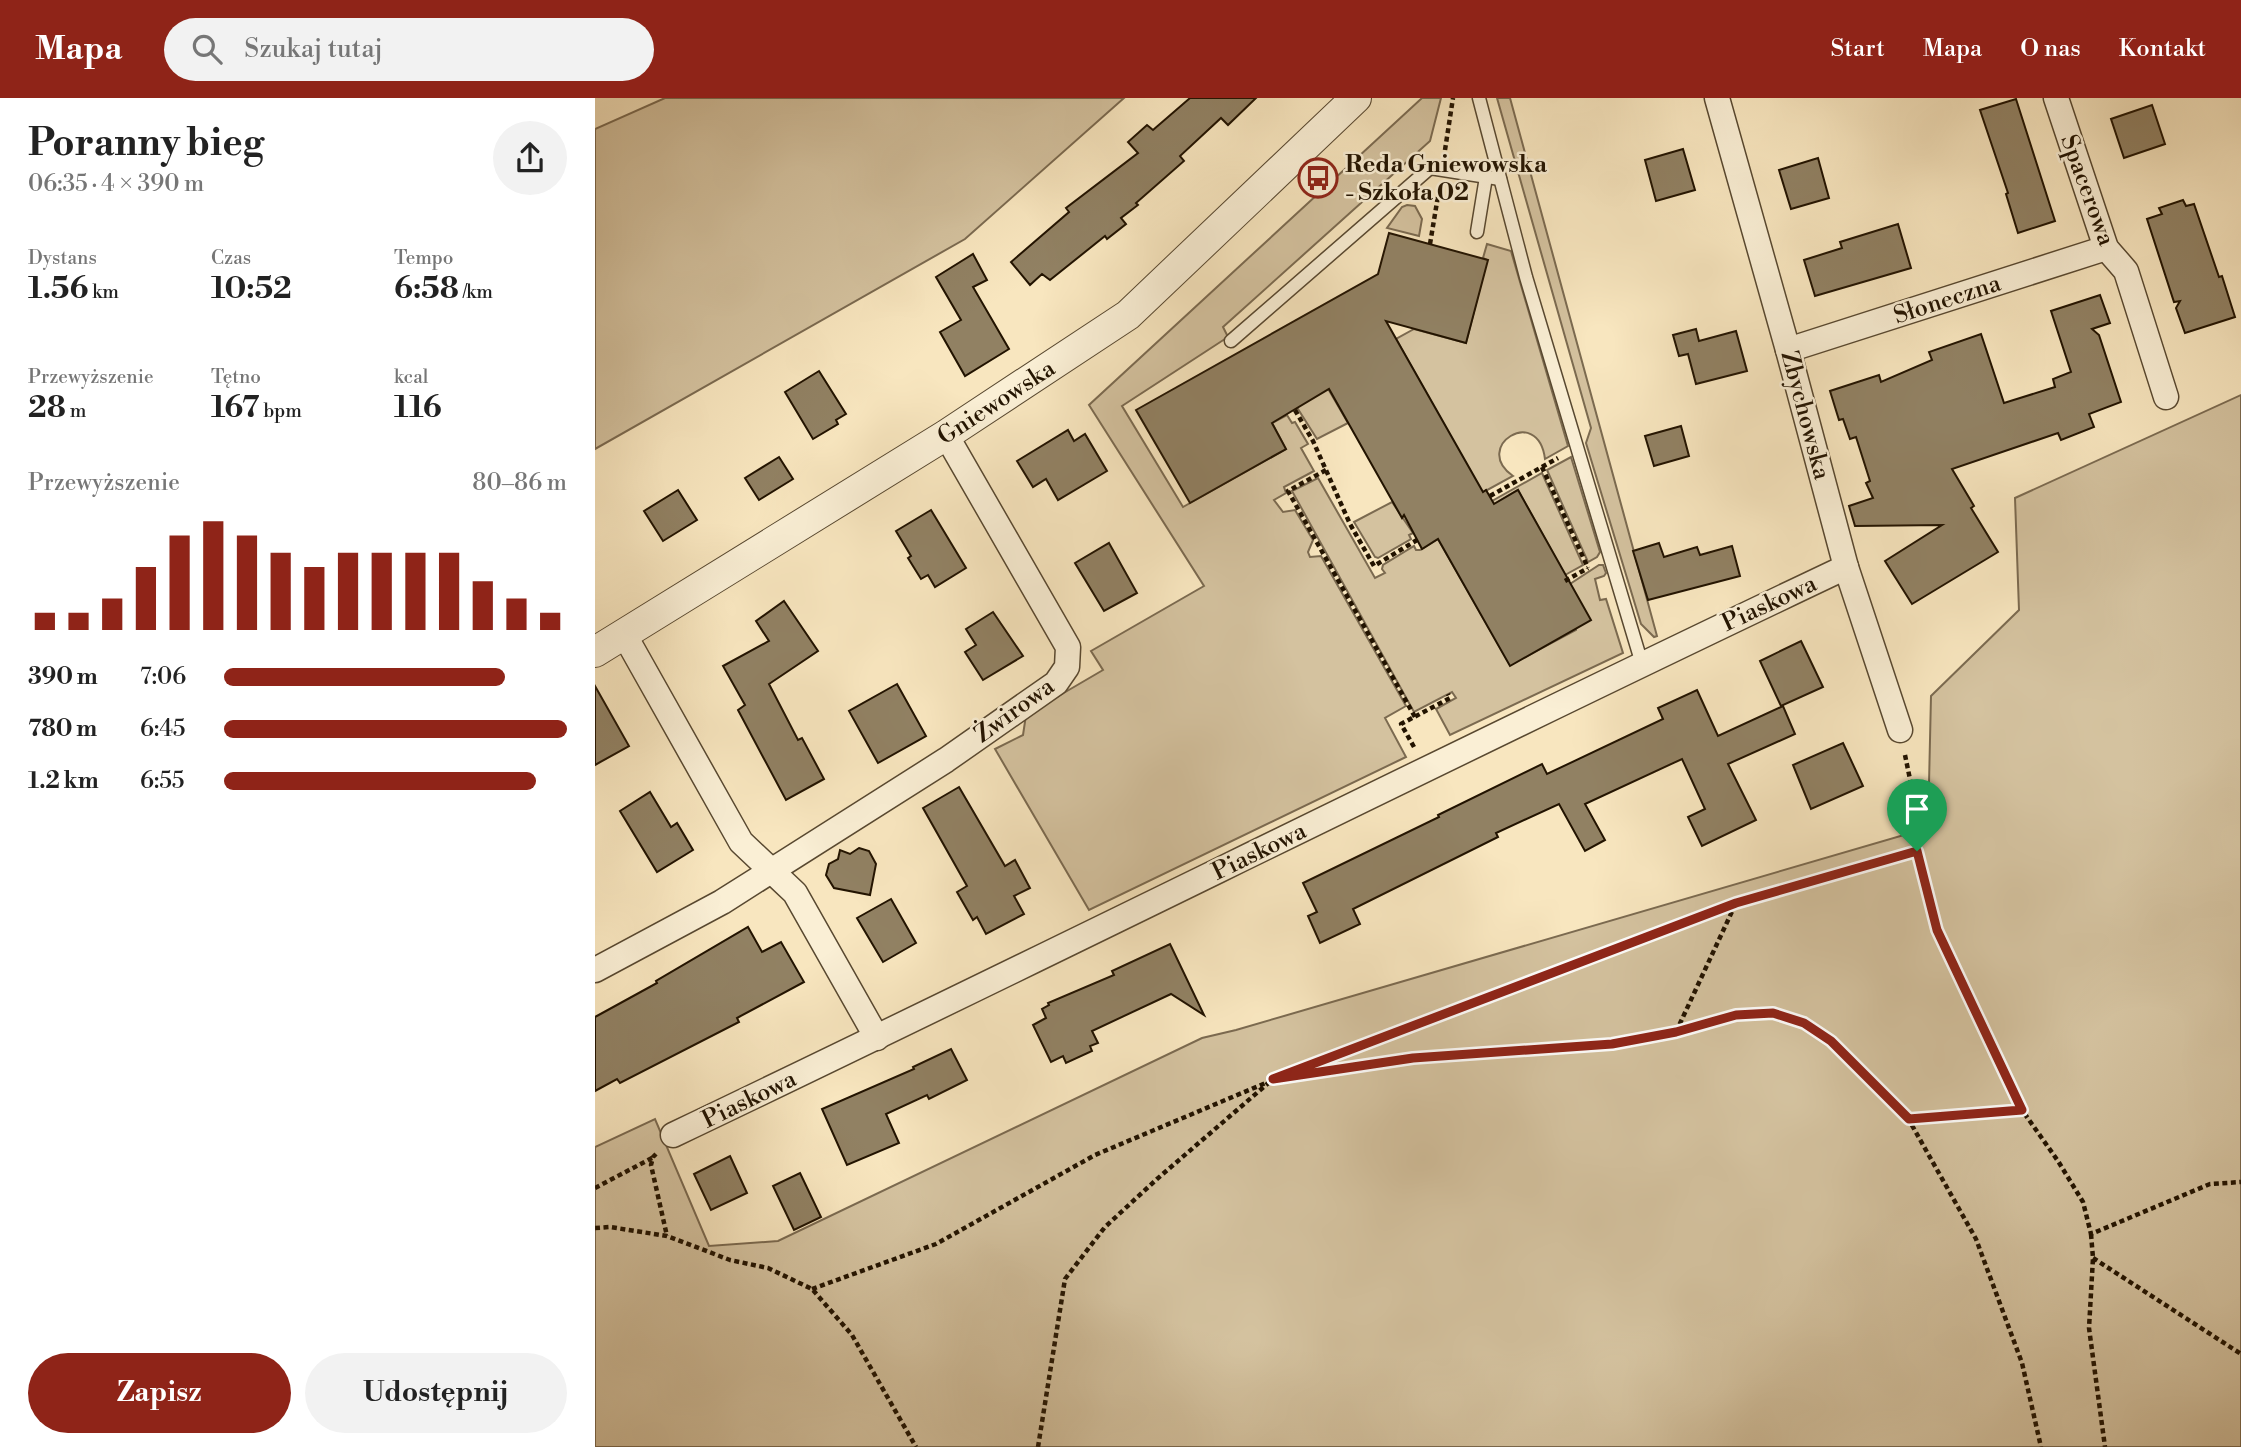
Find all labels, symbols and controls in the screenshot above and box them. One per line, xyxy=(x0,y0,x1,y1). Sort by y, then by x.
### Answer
search box xyxy=(164,18,654,81)
text: Mapa xyxy=(35,29,122,70)
icon: search xyxy=(188,30,226,68)
text: Szukaj tutaj xyxy=(244,33,383,65)
text: Start xyxy=(1830,34,1885,64)
text: Mapa xyxy=(1923,34,1982,64)
text: O nas xyxy=(2020,34,2081,64)
text: Kontakt xyxy=(2119,34,2206,64)
text: Poranny bieg xyxy=(28,120,264,167)
button: share xyxy=(493,121,567,195)
street label: Spacerowa xyxy=(2053,131,2121,251)
place label: Reda Gniewowska - Szkoła 02 xyxy=(1345,150,1548,208)
bus stop icon: Reda Gniewowska - Szkoła 02 xyxy=(1297,157,1339,199)
text: 06:35 · 4 × 390 m xyxy=(28,170,204,198)
text: Dystans xyxy=(28,246,97,270)
text: Czas xyxy=(211,246,251,270)
text: Tempo xyxy=(394,246,453,270)
street label: Słoneczna xyxy=(1890,268,2005,331)
text: 1.56 xyxy=(28,270,88,308)
text: 10:52 xyxy=(211,270,292,308)
text: 6:58 xyxy=(394,270,459,308)
text: km xyxy=(88,280,119,304)
text: /km xyxy=(459,280,493,304)
street label: Zbychowska xyxy=(1773,348,1837,484)
street label: Gniewowska xyxy=(932,353,1062,452)
text: Przewyższenie xyxy=(28,365,154,389)
text: Tętno xyxy=(211,365,261,389)
text: kcal xyxy=(394,365,428,389)
text: 28 xyxy=(28,389,66,427)
text: 167 xyxy=(211,389,259,427)
text: 116 xyxy=(394,389,442,427)
text: m xyxy=(66,399,86,423)
text: bpm xyxy=(259,399,302,423)
text: Przewyższenie xyxy=(28,469,180,497)
text: 80–86 m xyxy=(472,469,567,497)
street label: Piaskowa xyxy=(1717,569,1822,639)
text: 390 m xyxy=(28,663,98,691)
text: 7:06 xyxy=(140,663,186,691)
street label: Żwirowa xyxy=(968,670,1061,750)
text: 780 m xyxy=(28,715,97,743)
text: 6:45 xyxy=(140,715,186,743)
text: 1.2 km xyxy=(28,767,99,795)
text: 6:55 xyxy=(140,767,184,795)
pin xyxy=(1887,779,1947,851)
icon: arrive xyxy=(1898,790,1936,828)
street label: Piaskowa xyxy=(1207,816,1312,888)
street label: Piaskowa xyxy=(697,1064,802,1136)
button: Zapisz xyxy=(28,1353,291,1433)
button: Udostępnij xyxy=(305,1353,567,1433)

